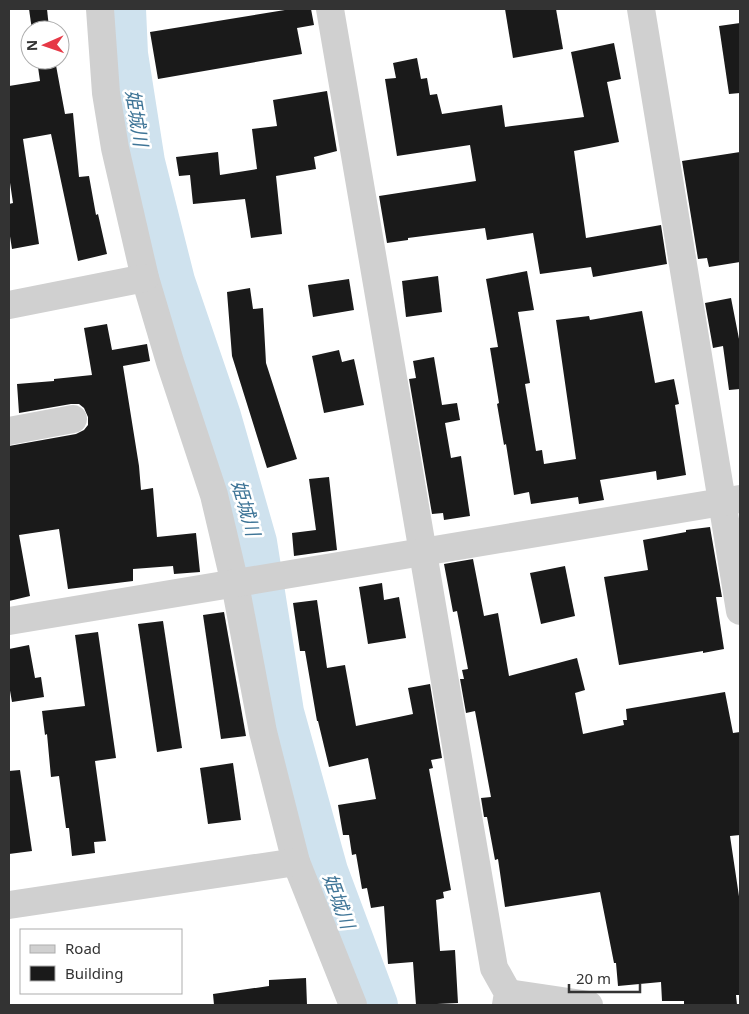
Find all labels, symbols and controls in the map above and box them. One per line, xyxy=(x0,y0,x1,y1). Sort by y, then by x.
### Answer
north arrow xyxy=(20,20,70,70)
text: N xyxy=(22,39,41,51)
water label: 姫城川 xyxy=(120,88,155,150)
water label: 姫城川 xyxy=(226,477,267,541)
water label: 姫城川 xyxy=(317,870,362,934)
legend xyxy=(20,929,182,994)
text: Road xyxy=(65,938,101,958)
scale bar xyxy=(569,962,640,994)
text: Building xyxy=(65,963,123,983)
text: 20 m xyxy=(576,968,611,988)

